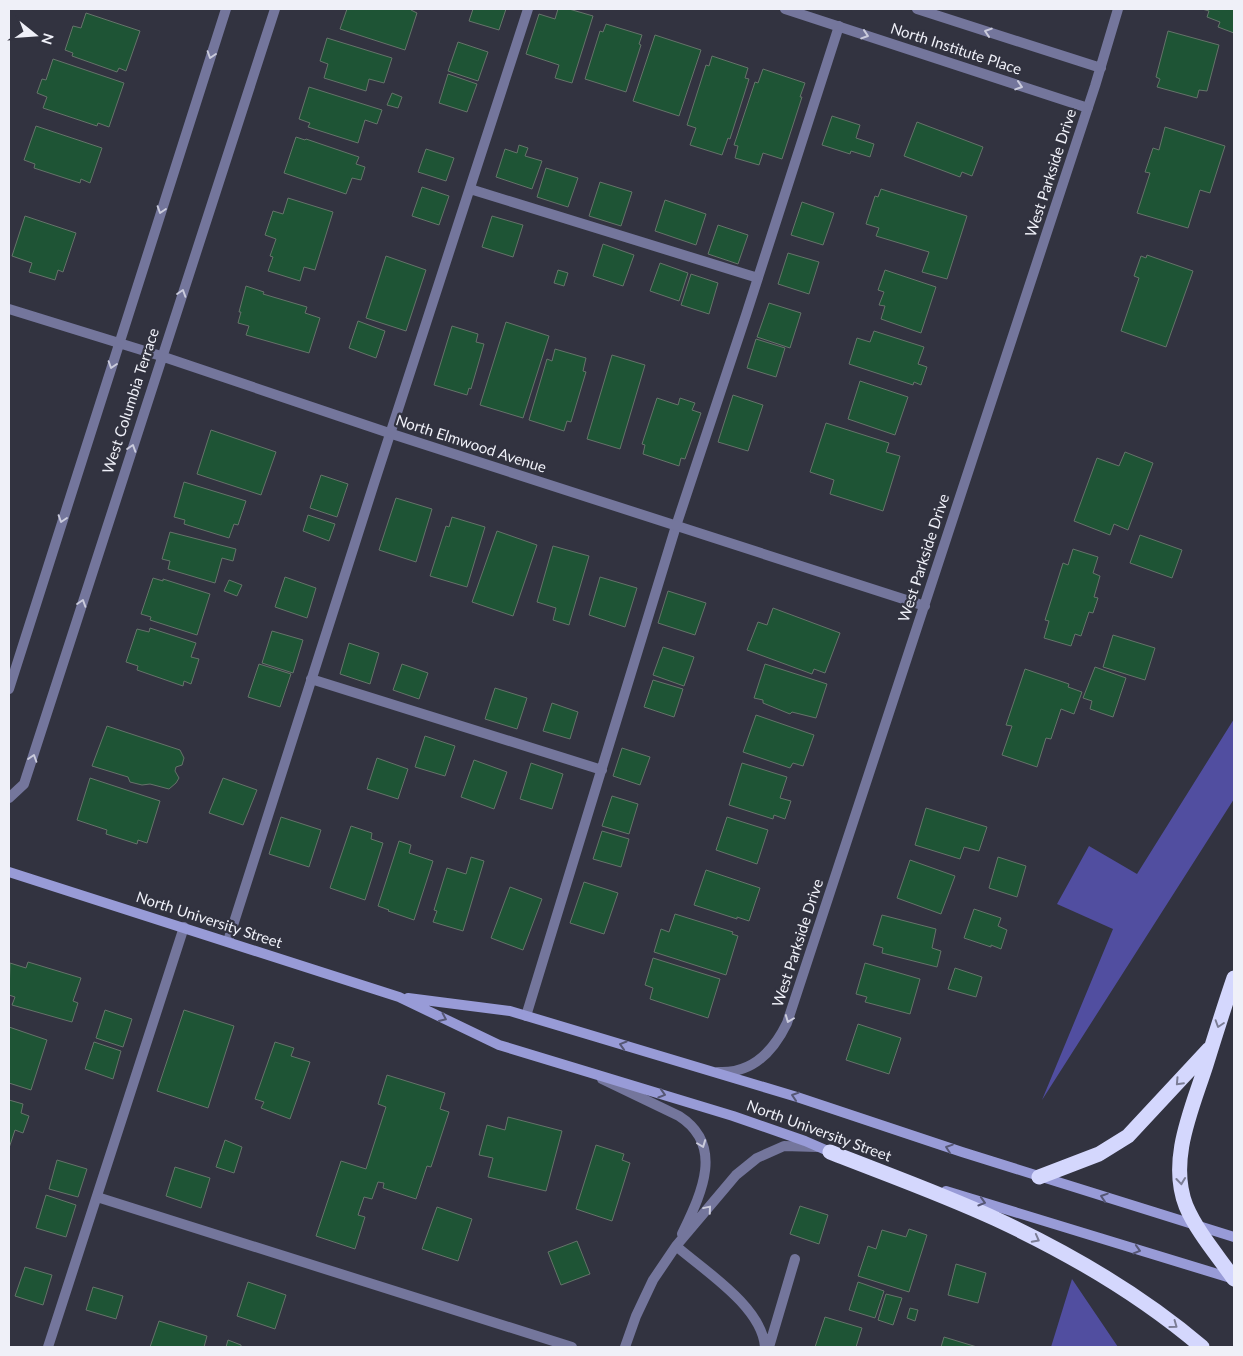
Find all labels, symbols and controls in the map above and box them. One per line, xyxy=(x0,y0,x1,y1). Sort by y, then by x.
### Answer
north arrow xyxy=(10,10,60,60)
street label: North Institute Place xyxy=(889,18,1024,78)
one-way arrow xyxy=(984,27,992,37)
one-way arrow xyxy=(860,29,869,39)
text: N xyxy=(38,31,58,47)
one-way arrow xyxy=(207,51,217,59)
one-way arrow xyxy=(1015,80,1023,90)
street label: West Parkside Drive xyxy=(1021,106,1079,239)
one-way arrow xyxy=(157,205,167,214)
one-way arrow xyxy=(176,290,186,298)
street label: West Columbia Terrace xyxy=(98,326,162,476)
one-way arrow xyxy=(108,360,118,368)
street label: North Elmwood Avenue xyxy=(394,410,549,476)
one-way arrow xyxy=(126,444,136,453)
street label: West Parkside Drive xyxy=(894,491,952,624)
one-way arrow xyxy=(58,515,68,523)
one-way arrow xyxy=(76,599,86,607)
one-way arrow xyxy=(27,754,37,762)
street label: West Parkside Drive xyxy=(768,876,826,1009)
street label: North University Street xyxy=(134,887,285,951)
one-way arrow xyxy=(438,1012,447,1022)
one-way arrow xyxy=(785,1014,795,1023)
one-way arrow xyxy=(1215,1020,1225,1028)
one-way arrow xyxy=(619,1040,627,1050)
one-way arrow xyxy=(1176,1076,1185,1085)
one-way arrow xyxy=(658,1089,666,1099)
one-way arrow xyxy=(791,1092,800,1102)
street label: North University Street xyxy=(745,1096,895,1165)
one-way arrow xyxy=(695,1139,706,1148)
one-way arrow xyxy=(945,1144,954,1154)
one-way arrow xyxy=(1175,1177,1186,1185)
one-way arrow xyxy=(1100,1193,1109,1203)
one-way arrow xyxy=(977,1196,986,1206)
one-way arrow xyxy=(702,1206,711,1215)
one-way arrow xyxy=(1031,1233,1040,1243)
one-way arrow xyxy=(1133,1244,1141,1254)
one-way arrow xyxy=(1168,1319,1178,1328)

